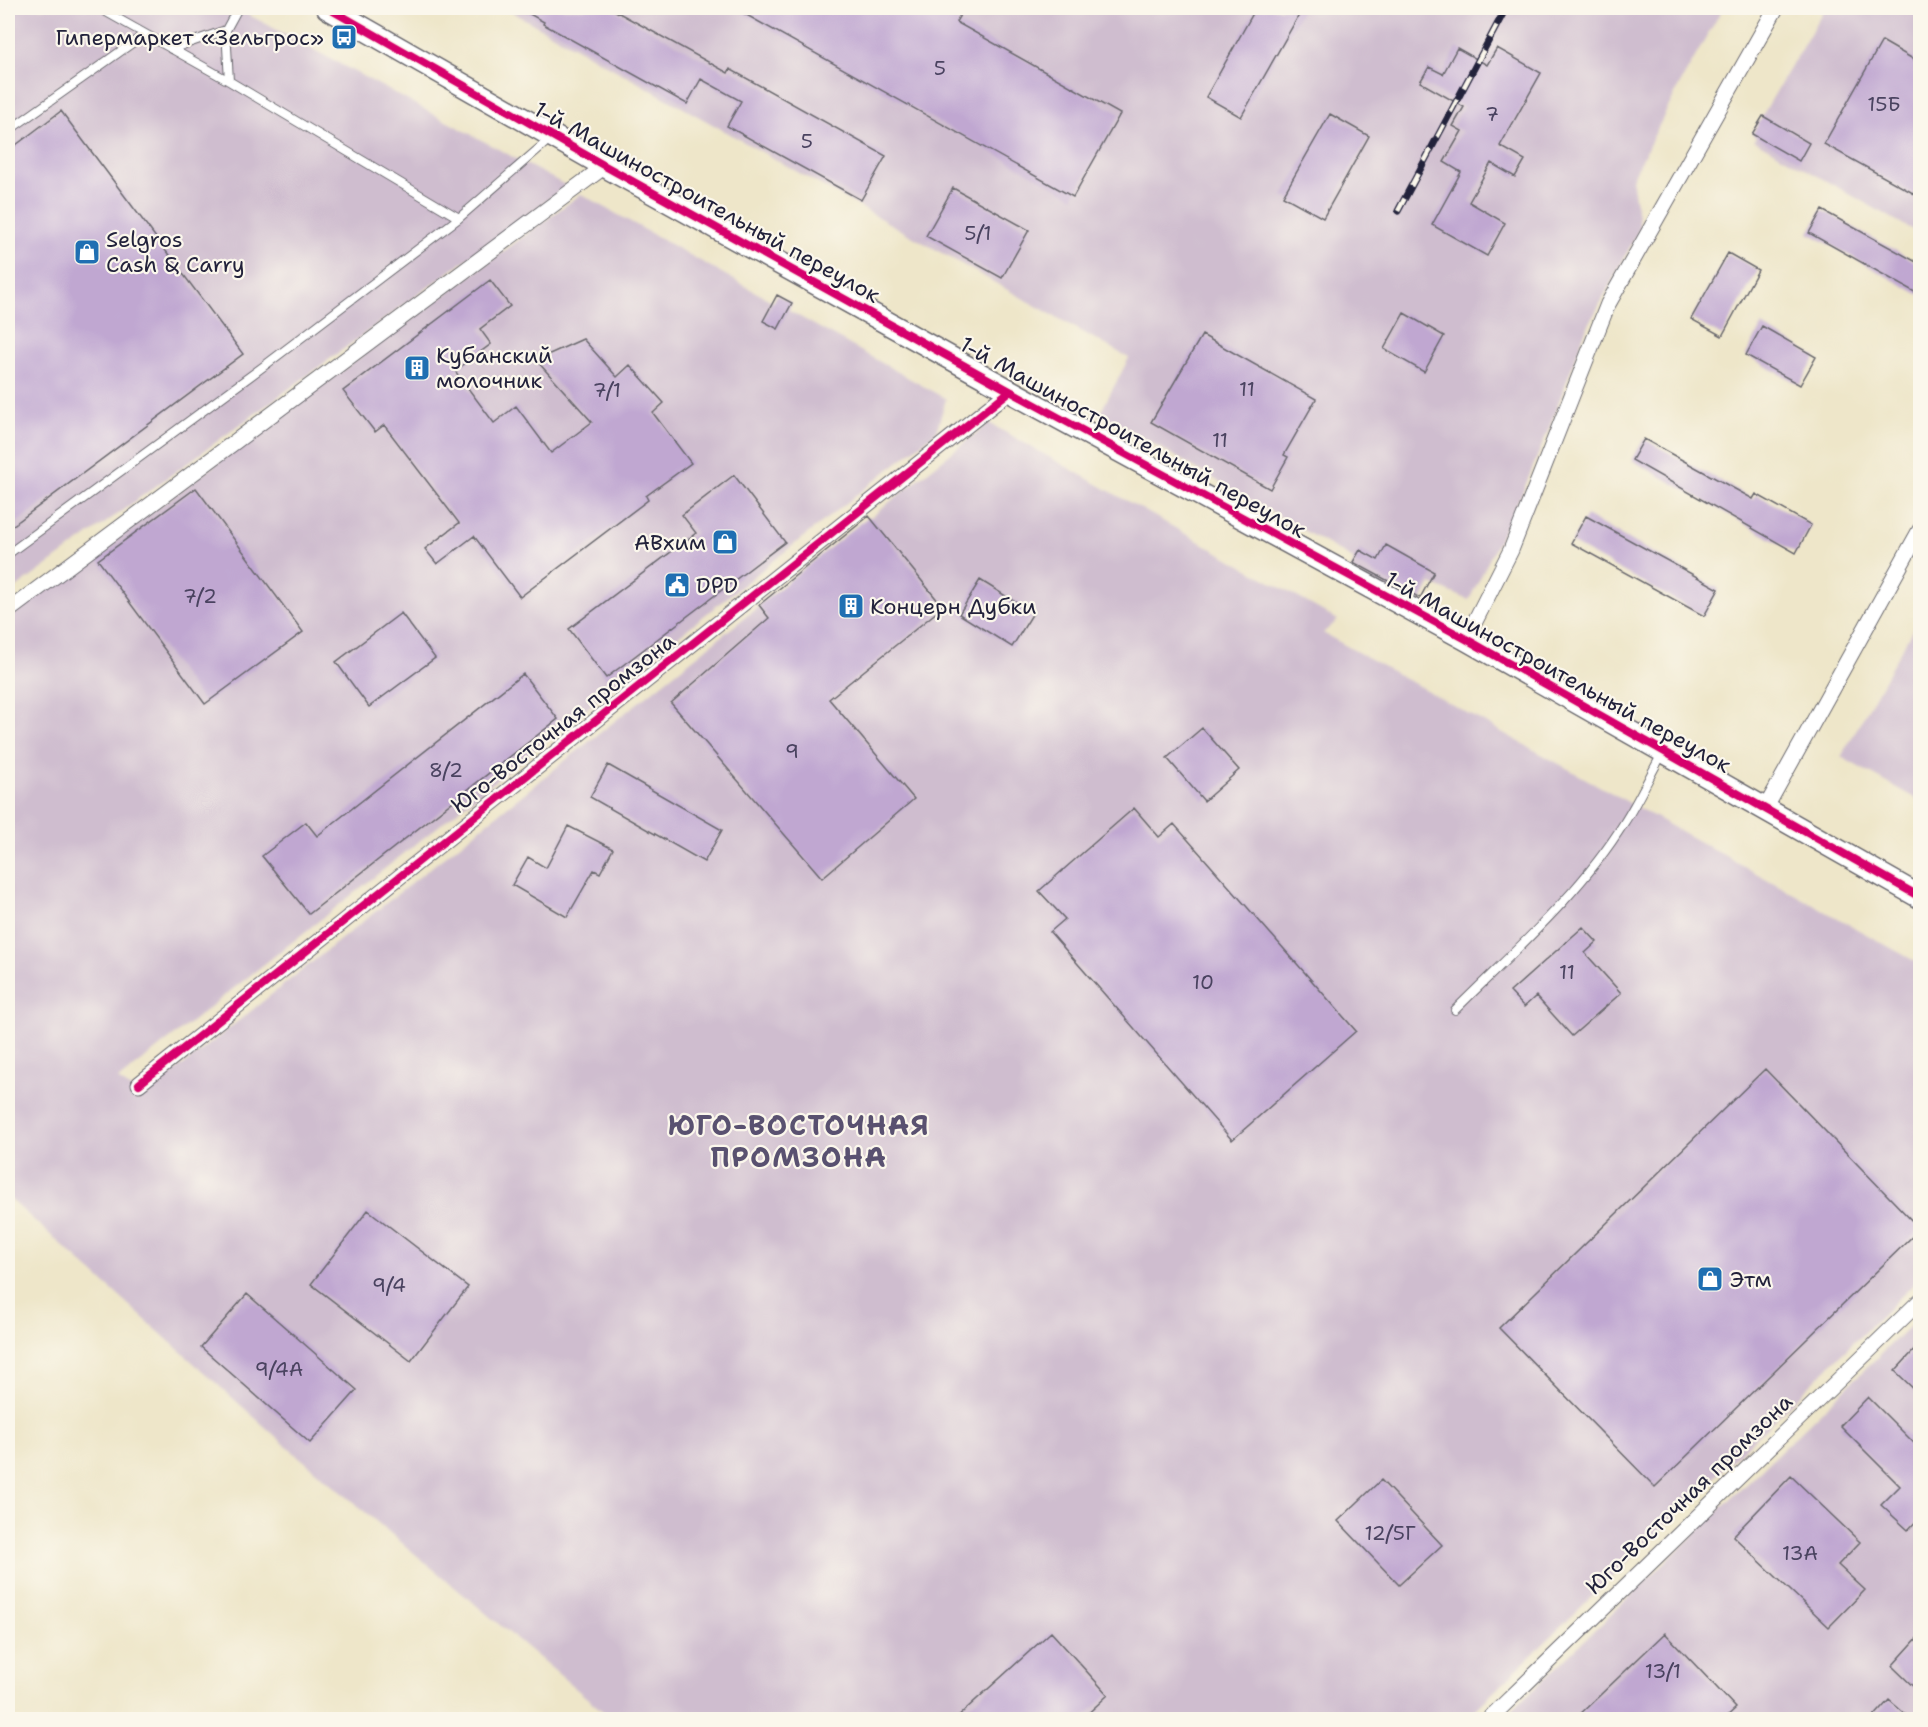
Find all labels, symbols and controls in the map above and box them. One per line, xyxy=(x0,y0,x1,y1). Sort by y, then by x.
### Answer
bus stop icon: Гипермаркет «Зельгрос» xyxy=(329,22,359,52)
place label: Гипермаркет «Зельгрос» xyxy=(55,23,324,52)
house number: 5 xyxy=(934,55,946,81)
house number: 15Б xyxy=(1867,91,1901,117)
street label: 1-й Машиностроительный переулок xyxy=(529,95,885,310)
house number: 7 xyxy=(1485,101,1499,127)
house number: 5 xyxy=(801,128,813,154)
house number: 5/1 xyxy=(964,220,992,246)
place label: Selgros Cash & Carry xyxy=(106,225,245,279)
shop icon: Selgros Cash & Carry xyxy=(72,237,102,267)
street label: 1-й Машиностроительный переулок xyxy=(955,330,1311,545)
place label: Кубанский молочник xyxy=(436,341,552,395)
building icon: Кубанский молочник xyxy=(402,353,432,383)
house number: 11 xyxy=(1239,376,1255,402)
house number: 7/1 xyxy=(593,377,621,403)
house number: 11 xyxy=(1212,427,1228,453)
shop icon: АВхим xyxy=(710,527,740,557)
place label: АВхим xyxy=(634,528,706,557)
street label: 1-й Машиностроительный переулок xyxy=(1380,565,1736,780)
public building icon: DPD xyxy=(662,570,692,600)
place label: DPD xyxy=(696,571,738,600)
house number: 7/2 xyxy=(183,583,217,609)
building icon: Концерн Дубки xyxy=(836,591,866,621)
place label: Концерн Дубки xyxy=(870,592,1036,621)
street label: Юго-Восточная промзона xyxy=(445,626,681,820)
house number: 9 xyxy=(785,738,799,764)
house number: 8/2 xyxy=(429,757,463,783)
house number: 11 xyxy=(1559,959,1575,985)
house number: 10 xyxy=(1192,969,1214,995)
district label: ЮГО-ВОСТОЧНАЯ ПРОМЗОНА xyxy=(668,1106,930,1176)
shop icon: Этм xyxy=(1695,1264,1725,1294)
place label: Этм xyxy=(1730,1265,1772,1294)
house number: 9/4 xyxy=(372,1272,406,1298)
house number: 9/4А xyxy=(255,1356,303,1382)
street label: Юго-Восточная промзона xyxy=(1579,1387,1799,1601)
house number: 12/5Г xyxy=(1364,1520,1416,1546)
house number: 13А xyxy=(1782,1540,1818,1566)
house number: 13/1 xyxy=(1645,1658,1681,1684)

